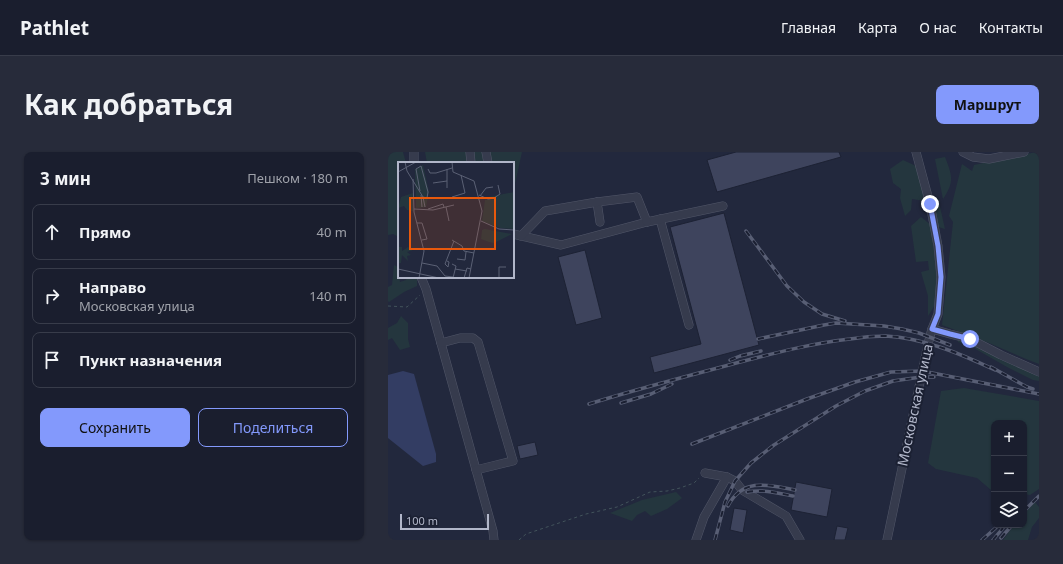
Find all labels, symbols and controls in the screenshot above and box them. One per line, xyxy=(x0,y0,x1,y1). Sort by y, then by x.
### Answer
text: Pathlet xyxy=(20,15,89,41)
text: Главная xyxy=(781,18,836,37)
text: Карта xyxy=(858,18,897,37)
text: О нас xyxy=(919,18,957,37)
text: Контакты xyxy=(979,18,1043,37)
text: Как добраться xyxy=(24,85,233,123)
button: Маршрут xyxy=(936,85,1039,124)
inset map xyxy=(398,162,514,278)
text: 3 мин xyxy=(40,167,91,190)
text: Пешком · 180 m xyxy=(247,169,348,187)
route end xyxy=(921,195,939,213)
icon: ahead xyxy=(41,221,63,243)
text: Прямо xyxy=(79,222,131,242)
text: 40 m xyxy=(317,223,347,241)
text: Направо xyxy=(79,277,146,297)
icon: right xyxy=(41,285,63,307)
text: 140 m xyxy=(309,287,347,305)
text: Московская улица xyxy=(79,297,195,315)
route start xyxy=(961,330,979,348)
street label: Московская улица xyxy=(892,342,937,468)
icon: arrive xyxy=(41,349,63,371)
text: Пункт назначения xyxy=(79,350,222,370)
button: Сохранить xyxy=(40,408,190,447)
button: Поделиться xyxy=(198,408,348,447)
map controls xyxy=(991,420,1027,528)
button: + xyxy=(991,420,1027,456)
button: − xyxy=(991,456,1027,492)
button: layers xyxy=(991,492,1027,528)
scale bar xyxy=(400,512,489,531)
text: 100 m xyxy=(406,513,438,528)

